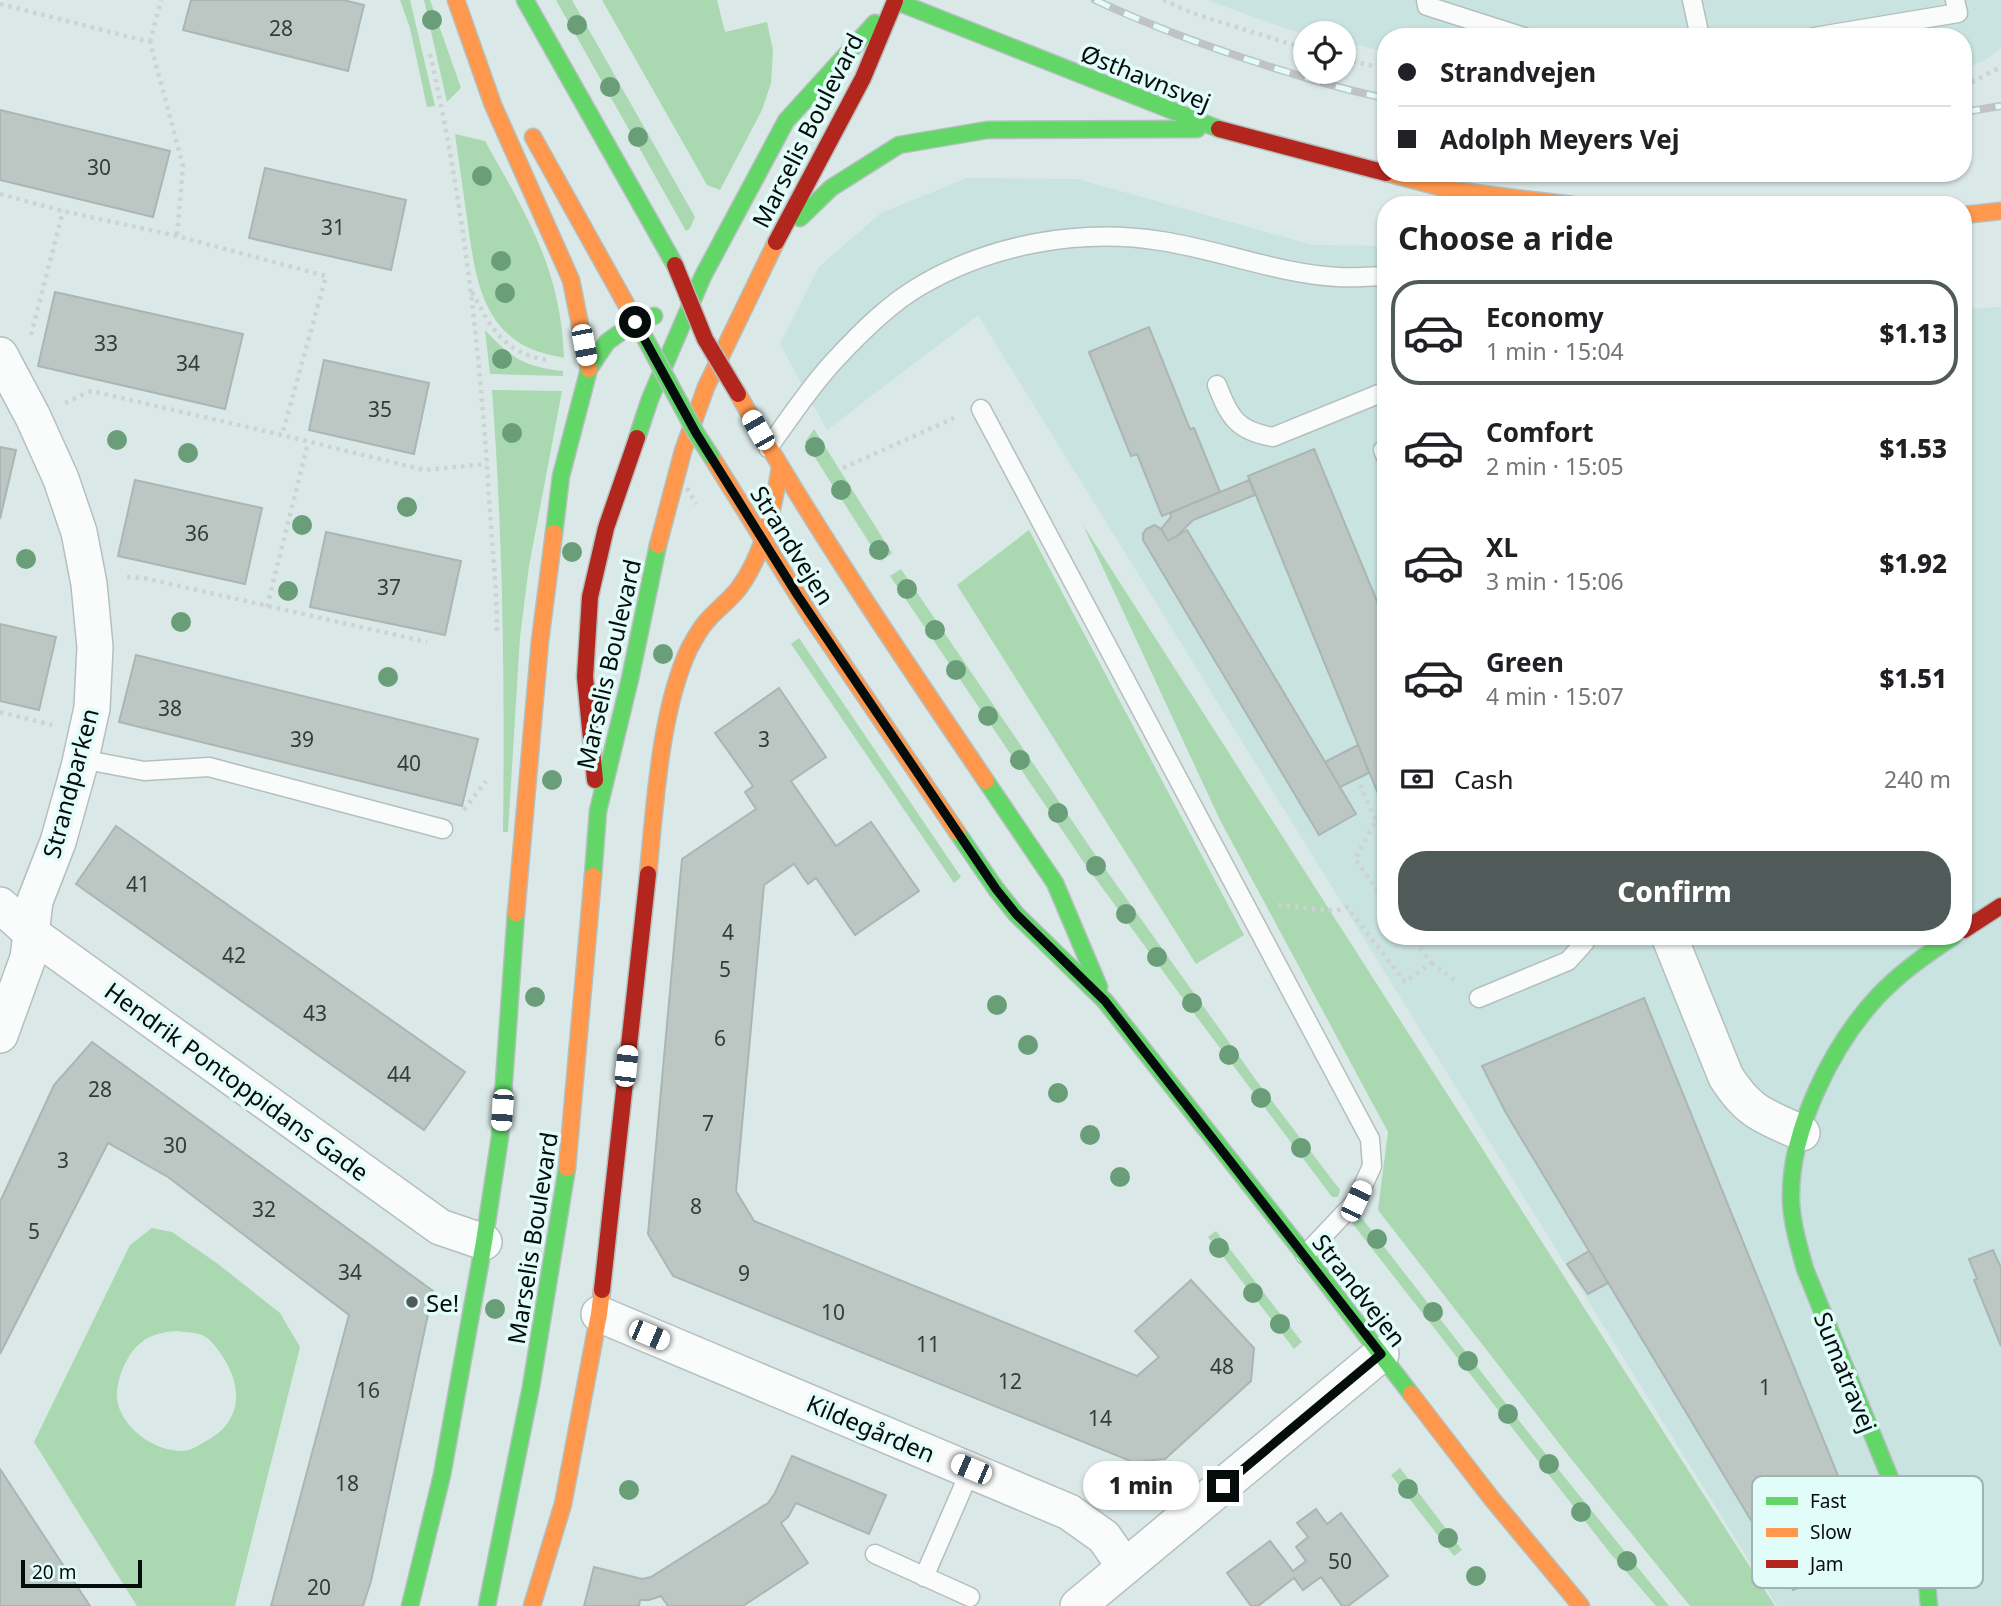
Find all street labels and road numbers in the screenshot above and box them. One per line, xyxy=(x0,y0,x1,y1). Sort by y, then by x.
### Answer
street label: Marselis Boulevard xyxy=(744,27,870,233)
street label: Østhavnsvej xyxy=(1076,36,1216,118)
street label: Strandvejen xyxy=(743,479,843,611)
street label: Marselis Boulevard xyxy=(568,556,648,772)
street label: Strandparken xyxy=(34,705,106,861)
street label: Hendrik Pontoppidans Gade xyxy=(98,974,376,1188)
street label: Marselis Boulevard xyxy=(499,1130,565,1346)
street label: Strandvejen xyxy=(1306,1227,1414,1353)
street label: Sumatravej xyxy=(1807,1307,1885,1437)
street label: Kildegården xyxy=(802,1386,940,1470)

